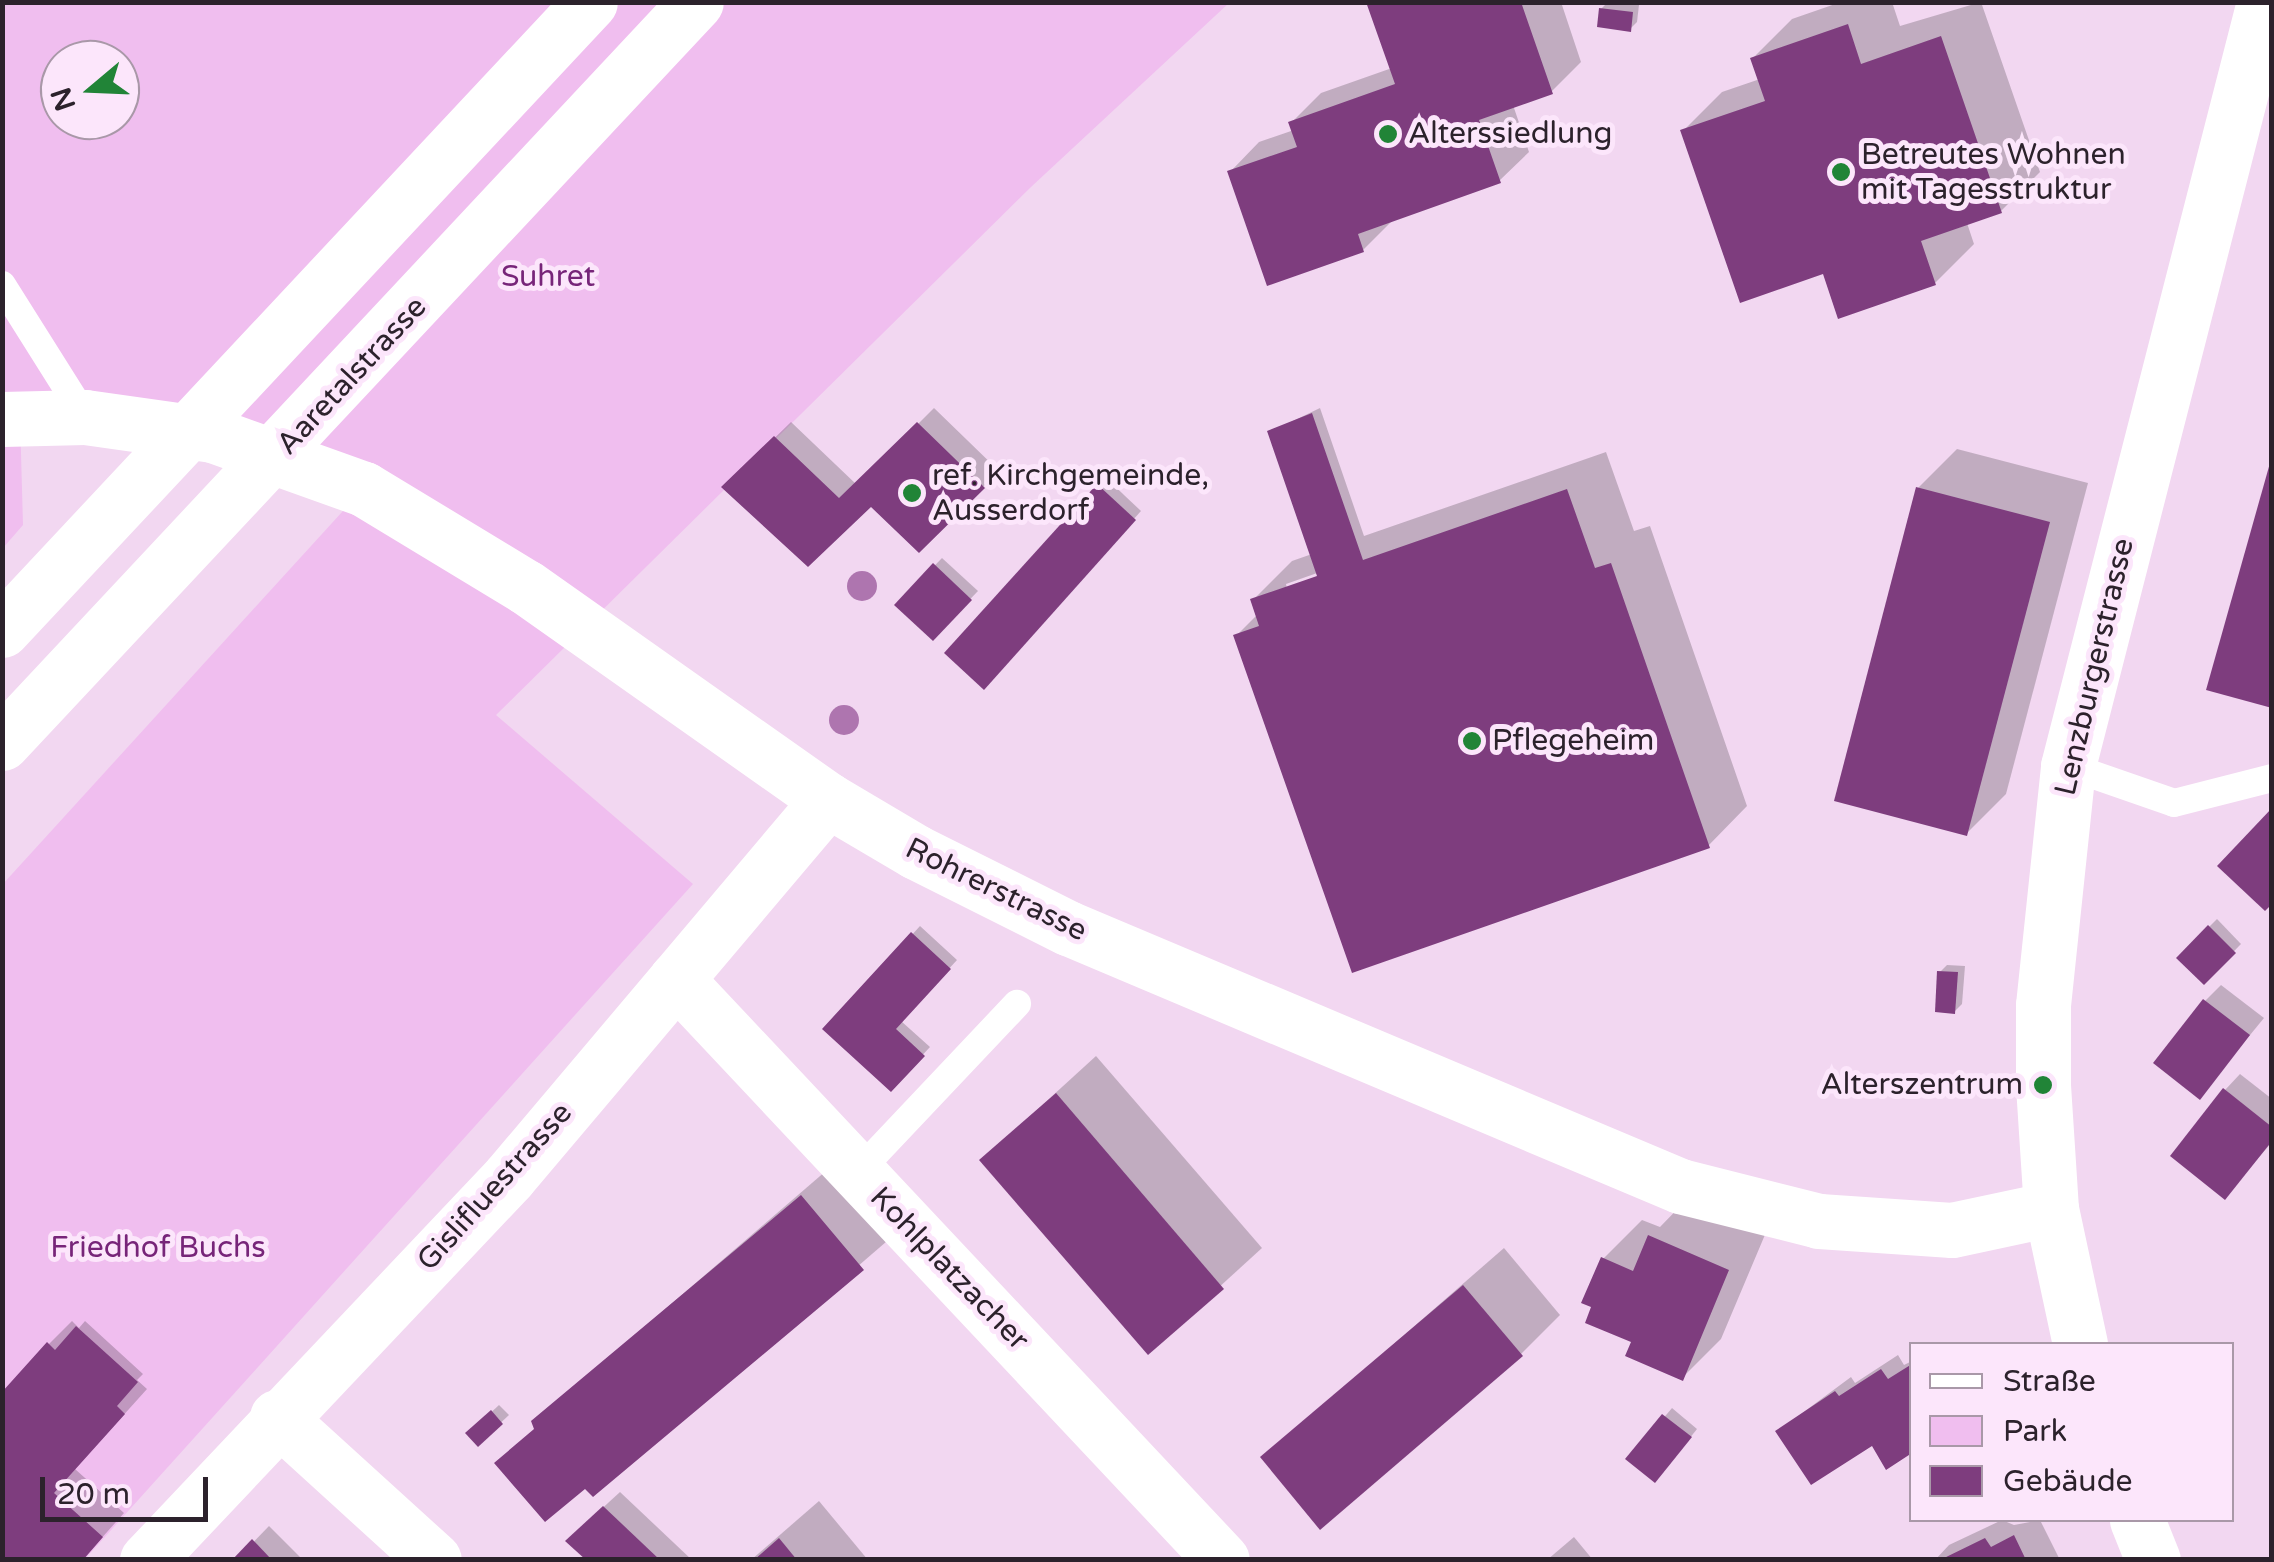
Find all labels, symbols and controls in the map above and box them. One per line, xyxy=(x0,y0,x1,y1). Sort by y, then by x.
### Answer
north arrow xyxy=(40,40,140,140)
text: N xyxy=(44,83,83,115)
place label: Alterssiedlung xyxy=(1408,116,1613,152)
marker: Alterssiedlung xyxy=(1377,123,1399,145)
place label: Betreutes Wohnen mit Tagesstruktur xyxy=(1861,137,2126,208)
marker: Betreutes Wohnen mit Tagesstruktur xyxy=(1830,161,1852,183)
park label: Suhret xyxy=(501,259,595,295)
street label: Aaretalstrasse xyxy=(270,290,434,462)
place label: ref. Kirchgemeinde, Ausserdorf xyxy=(932,458,1209,528)
marker: ref. Kirchgemeinde, Ausserdorf xyxy=(901,482,923,504)
street label: Lenzburgerstrasse xyxy=(2048,535,2142,799)
place label: Pflegeheim xyxy=(1492,723,1654,759)
marker: Pflegeheim xyxy=(1461,730,1483,752)
street label: Rohrerstrasse xyxy=(899,831,1093,949)
place label: Alterszentrum xyxy=(1821,1067,2023,1103)
marker: Alterszentrum xyxy=(2032,1074,2054,1096)
street label: Gislifluestrasse xyxy=(410,1096,580,1278)
street label: Kohlplatzacher xyxy=(862,1180,1036,1358)
park label: Friedhof Buchs xyxy=(50,1230,266,1266)
legend xyxy=(1909,1342,2234,1522)
text: Straße xyxy=(2003,1363,2096,1400)
text: Park xyxy=(2003,1413,2067,1450)
scale bar xyxy=(45,1457,212,1519)
text: Gebäude xyxy=(2003,1463,2133,1500)
text: 20 m xyxy=(57,1476,130,1513)

